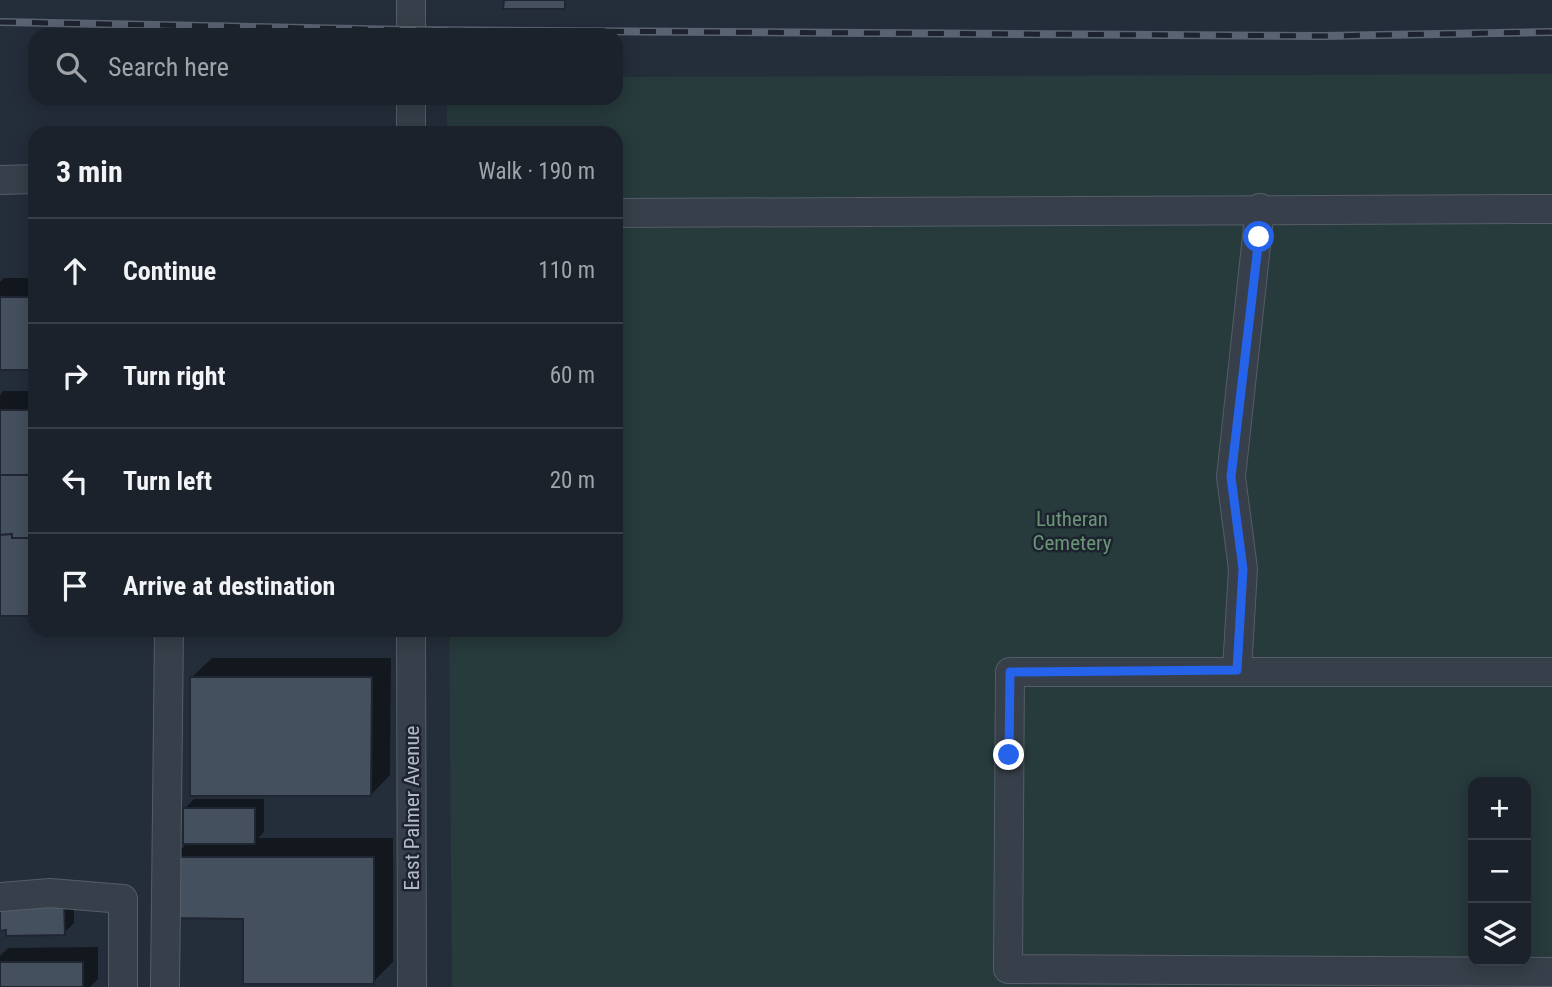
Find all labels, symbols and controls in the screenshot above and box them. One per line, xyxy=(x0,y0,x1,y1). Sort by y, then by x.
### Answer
search box xyxy=(28,28,623,105)
icon: search xyxy=(52,48,90,86)
text: Search here xyxy=(108,52,229,82)
text: 3 min xyxy=(56,154,123,189)
text: Walk · 190 m xyxy=(478,158,595,185)
route start xyxy=(1243,221,1274,252)
icon: ahead xyxy=(56,252,94,290)
text: Continue xyxy=(123,256,216,286)
text: 110 m xyxy=(538,257,595,284)
icon: right xyxy=(56,357,94,395)
text: Turn right xyxy=(123,361,225,391)
text: 60 m xyxy=(550,362,595,389)
icon: left xyxy=(56,462,94,500)
text: Turn left xyxy=(123,466,212,496)
text: 20 m xyxy=(550,467,595,494)
park label: Lutheran Cemetery xyxy=(1033,507,1112,555)
icon: arrive xyxy=(56,567,94,605)
text: Arrive at destination xyxy=(123,571,335,601)
street label: East Palmer Avenue xyxy=(400,725,424,890)
route end xyxy=(993,739,1024,770)
map controls xyxy=(1468,777,1531,966)
button: + xyxy=(1468,777,1531,840)
button: − xyxy=(1468,840,1531,903)
button: layers xyxy=(1468,903,1531,966)

